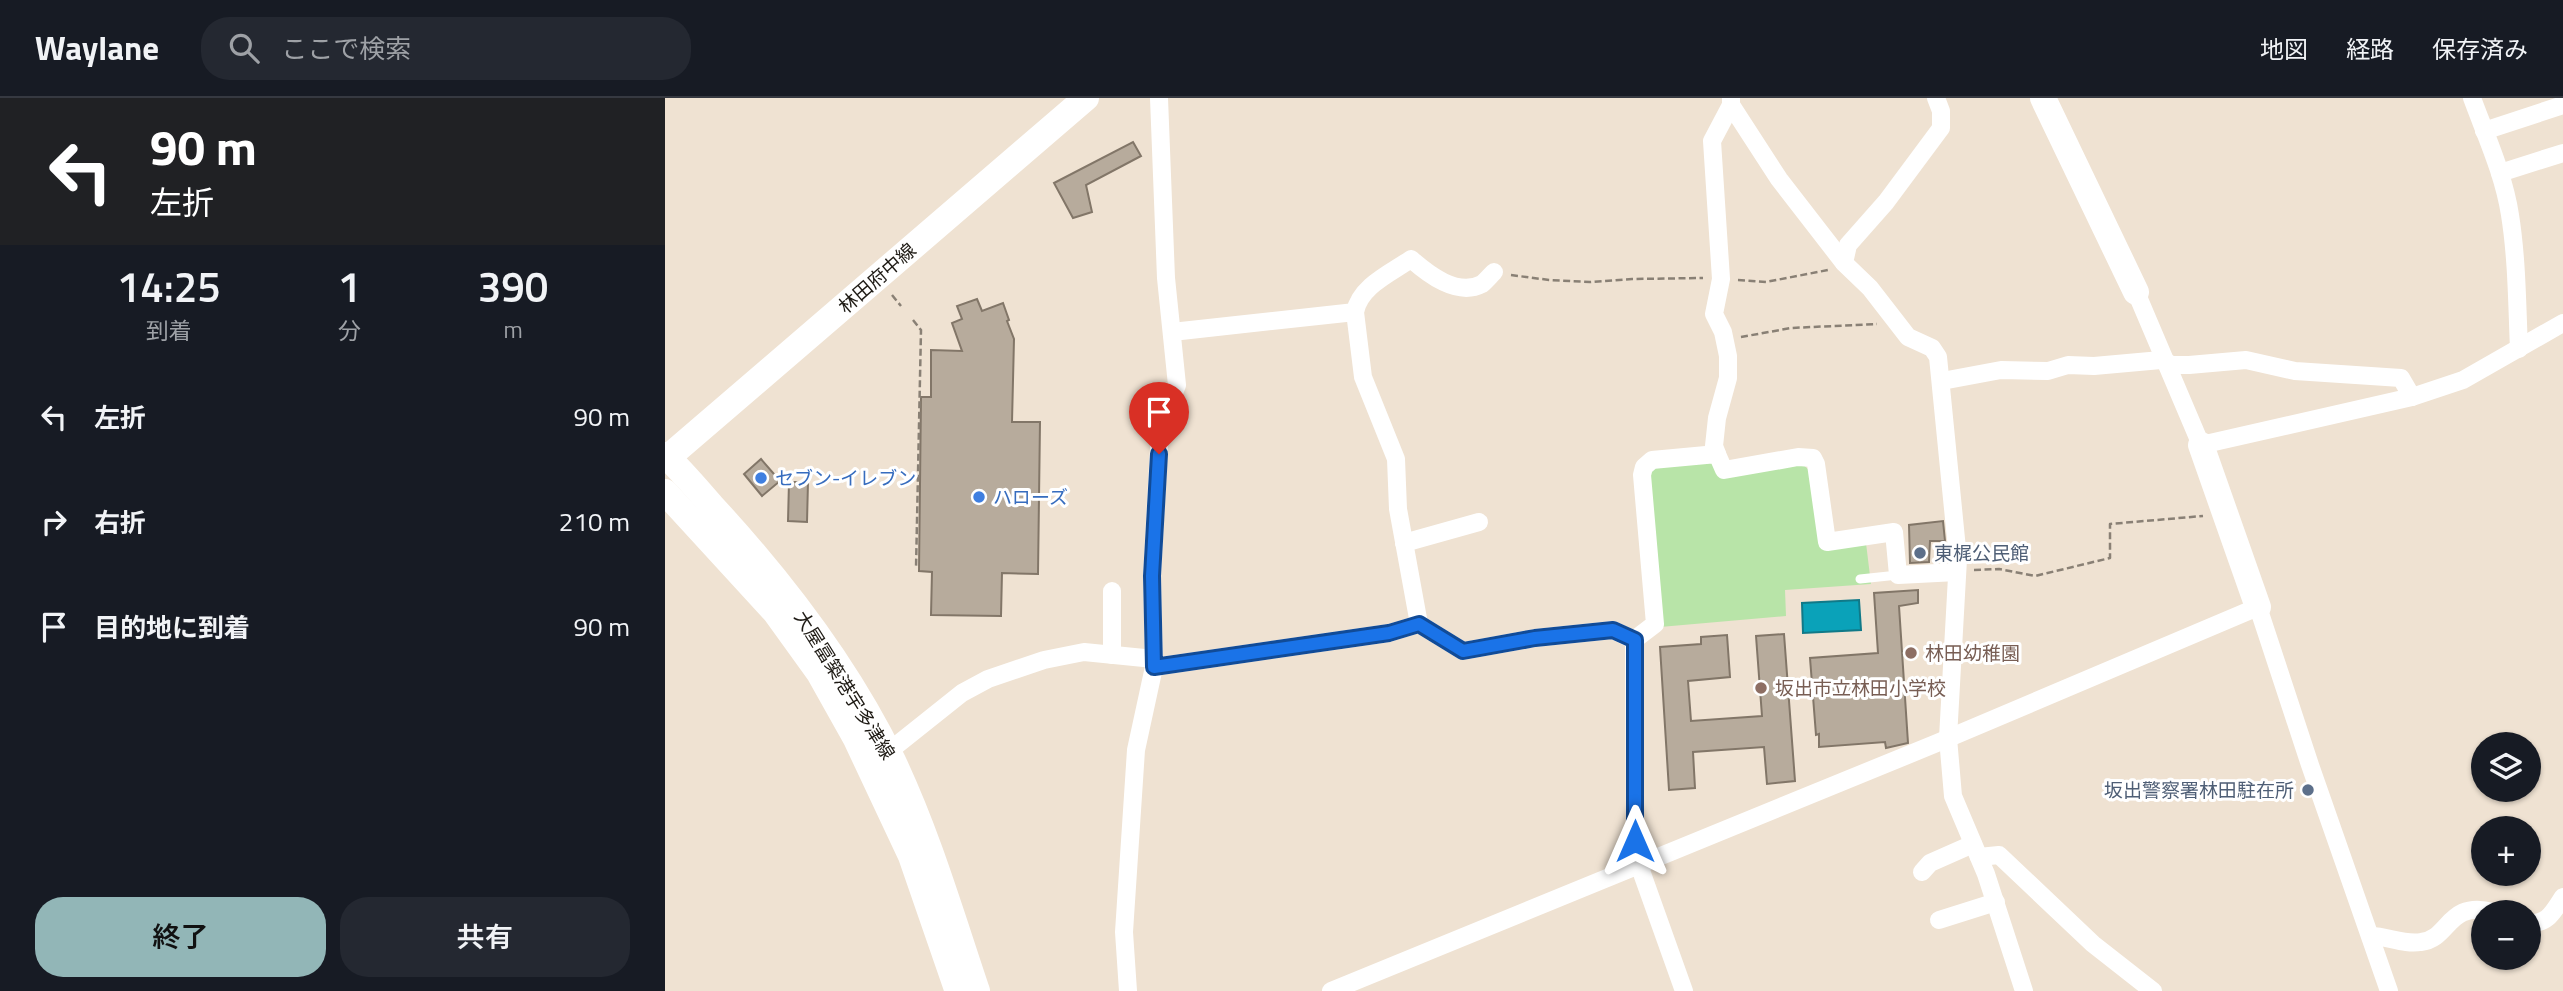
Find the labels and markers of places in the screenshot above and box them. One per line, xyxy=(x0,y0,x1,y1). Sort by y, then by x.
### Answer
pin xyxy=(1129,382,1189,454)
place label: セブン-イレブン xyxy=(775,463,916,492)
marker: セブン-イレブン xyxy=(753,470,769,486)
place label: ハローズ xyxy=(993,482,1068,511)
marker: ハローズ xyxy=(971,489,987,505)
place label: 東梶公民館 xyxy=(1934,538,2029,567)
marker: 東梶公民館 xyxy=(1912,545,1928,561)
place label: 林田幼稚園 xyxy=(1925,638,2020,667)
marker: 林田幼稚園 xyxy=(1903,645,1919,661)
place label: 坂出市立林田小学校 xyxy=(1775,673,1946,702)
marker: 坂出市立林田小学校 xyxy=(1753,680,1769,696)
place label: 坂出警察署林田駐在所 xyxy=(2104,775,2294,804)
marker: 坂出警察署林田駐在所 xyxy=(2300,782,2316,798)

